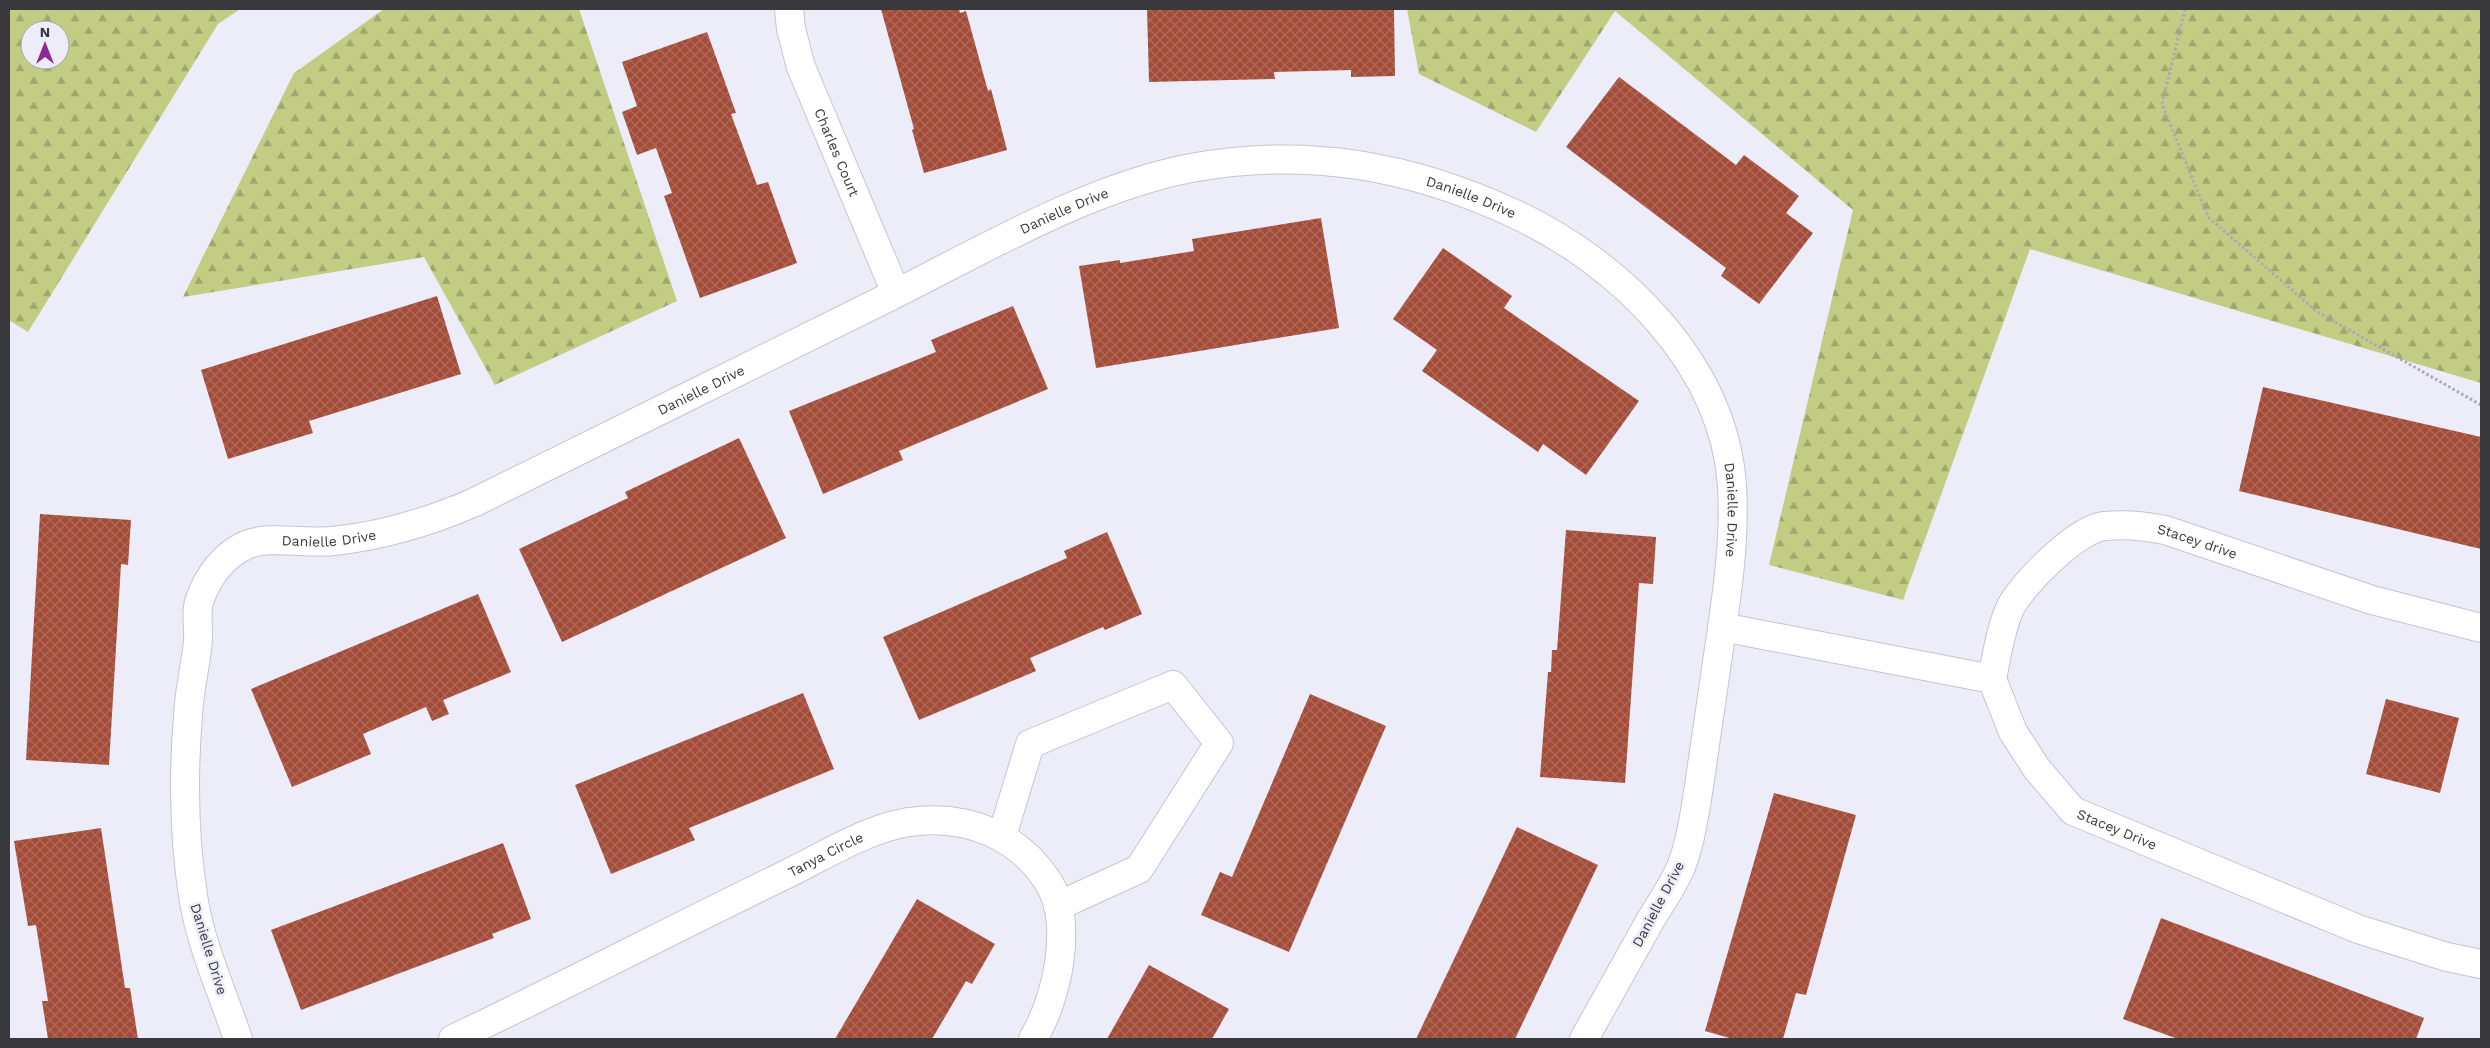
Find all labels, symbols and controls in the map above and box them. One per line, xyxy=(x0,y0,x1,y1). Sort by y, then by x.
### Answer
north arrow xyxy=(20,20,70,70)
text: N xyxy=(40,24,50,40)
street label: Charles Court xyxy=(811,106,863,199)
street label: Danielle Drive xyxy=(1424,173,1519,221)
street label: Danielle Drive xyxy=(1017,185,1111,237)
street label: Danielle Drive xyxy=(655,362,747,418)
street label: Danielle Drive xyxy=(1721,461,1741,558)
street label: Stacey drive xyxy=(2156,521,2239,562)
street label: Danielle Drive xyxy=(281,527,377,550)
street label: Stacey Drive xyxy=(2075,806,2159,853)
street label: Tanya Circle xyxy=(786,829,866,880)
street label: Danielle Drive xyxy=(1629,858,1687,950)
street label: Danielle Drive xyxy=(188,901,230,997)

